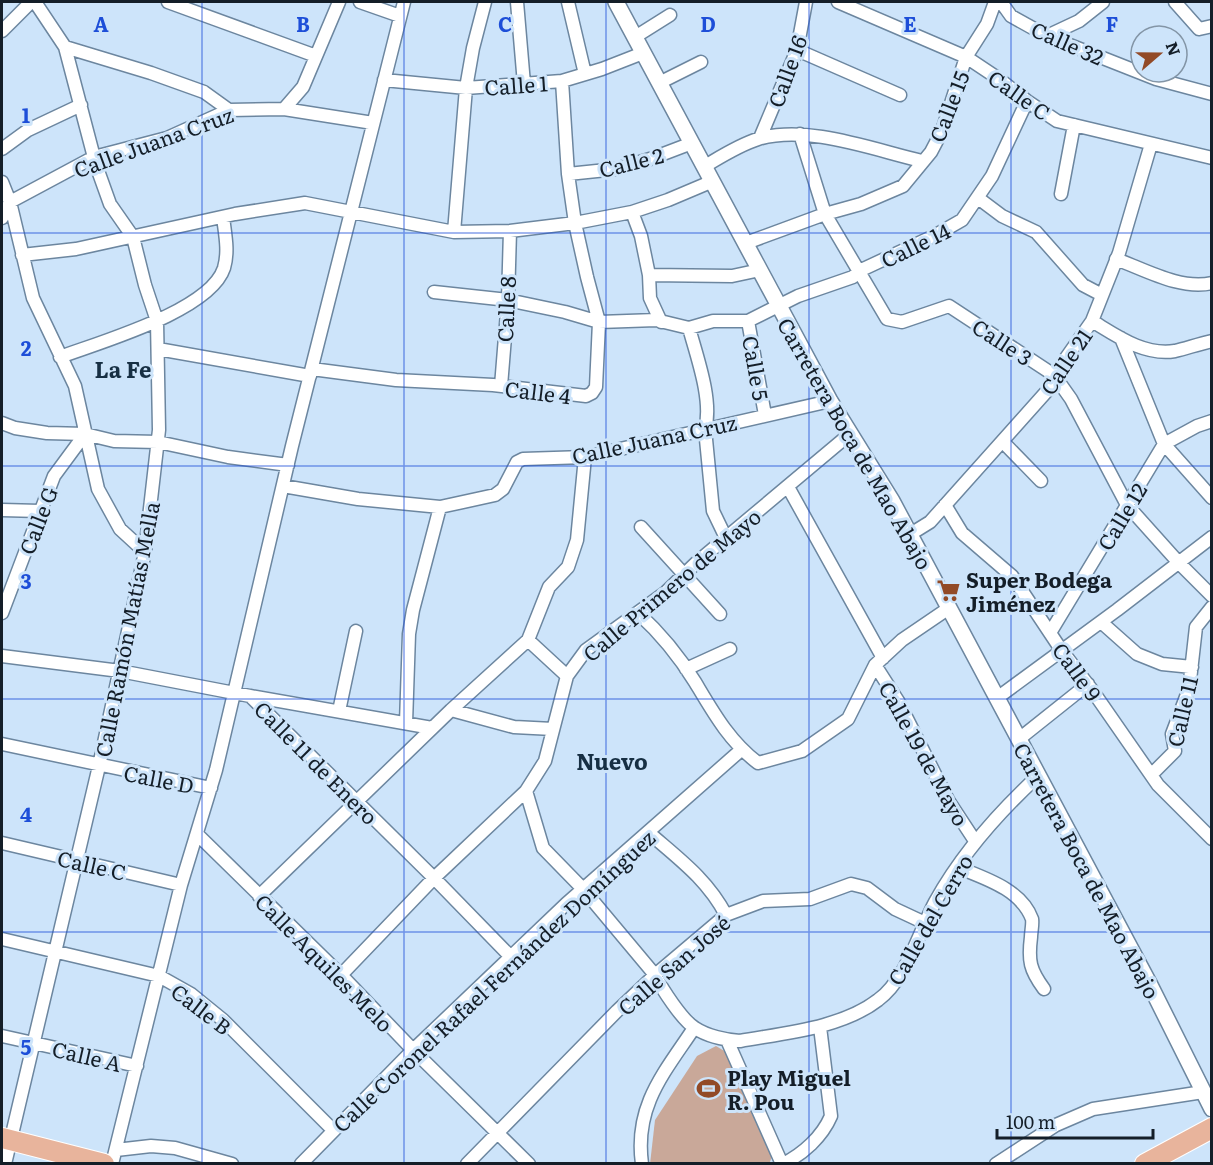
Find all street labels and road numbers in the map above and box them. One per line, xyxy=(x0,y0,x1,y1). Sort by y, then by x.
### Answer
street label: Calle 32 xyxy=(1027,12,1109,72)
street label: Calle 16 xyxy=(759,31,813,111)
street label: Calle C xyxy=(983,61,1057,127)
street label: Calle 1 xyxy=(483,66,549,102)
street label: Calle 15 xyxy=(920,66,976,146)
street label: Calle Juana Cruz xyxy=(69,98,237,184)
street label: Calle 2 xyxy=(596,138,666,184)
street label: Calle 14 xyxy=(875,214,955,274)
street label: Calle 8 xyxy=(488,275,522,343)
street label: Calle 3 xyxy=(967,310,1039,372)
street label: Carretera Boca de Mao Abajo xyxy=(771,311,941,575)
street label: Calle 21 xyxy=(1031,321,1099,400)
street label: Calle 5 xyxy=(736,333,778,403)
street label: Calle 4 xyxy=(503,372,573,410)
street label: Calle Juana Cruz xyxy=(569,405,739,471)
street label: Calle 12 xyxy=(1089,476,1153,556)
street label: Calle G xyxy=(10,481,64,558)
street label: Calle Ramón Matías Mella xyxy=(86,498,166,759)
street label: Calle Primero de Mayo xyxy=(575,500,767,668)
street label: Calle 9 xyxy=(1046,635,1110,707)
street label: Calle 11 xyxy=(1158,672,1204,749)
street label: Calle 19 de Mayo xyxy=(872,675,978,831)
street label: Calle 11 de Enero xyxy=(248,693,386,831)
street label: Carretera Boca de Mao Abajo xyxy=(1007,736,1169,1004)
street label: Calle D xyxy=(121,756,197,800)
street label: Calle Coronel Rafael Fernández Domínguez xyxy=(325,822,661,1138)
street label: Calle C xyxy=(55,841,129,887)
street label: Calle del Cerro xyxy=(879,848,979,990)
street label: Calle Aquiles Melo xyxy=(249,886,401,1038)
street label: Calle San José xyxy=(610,906,736,1021)
street label: Calle B xyxy=(165,975,239,1041)
street label: Calle A xyxy=(49,1032,125,1078)

